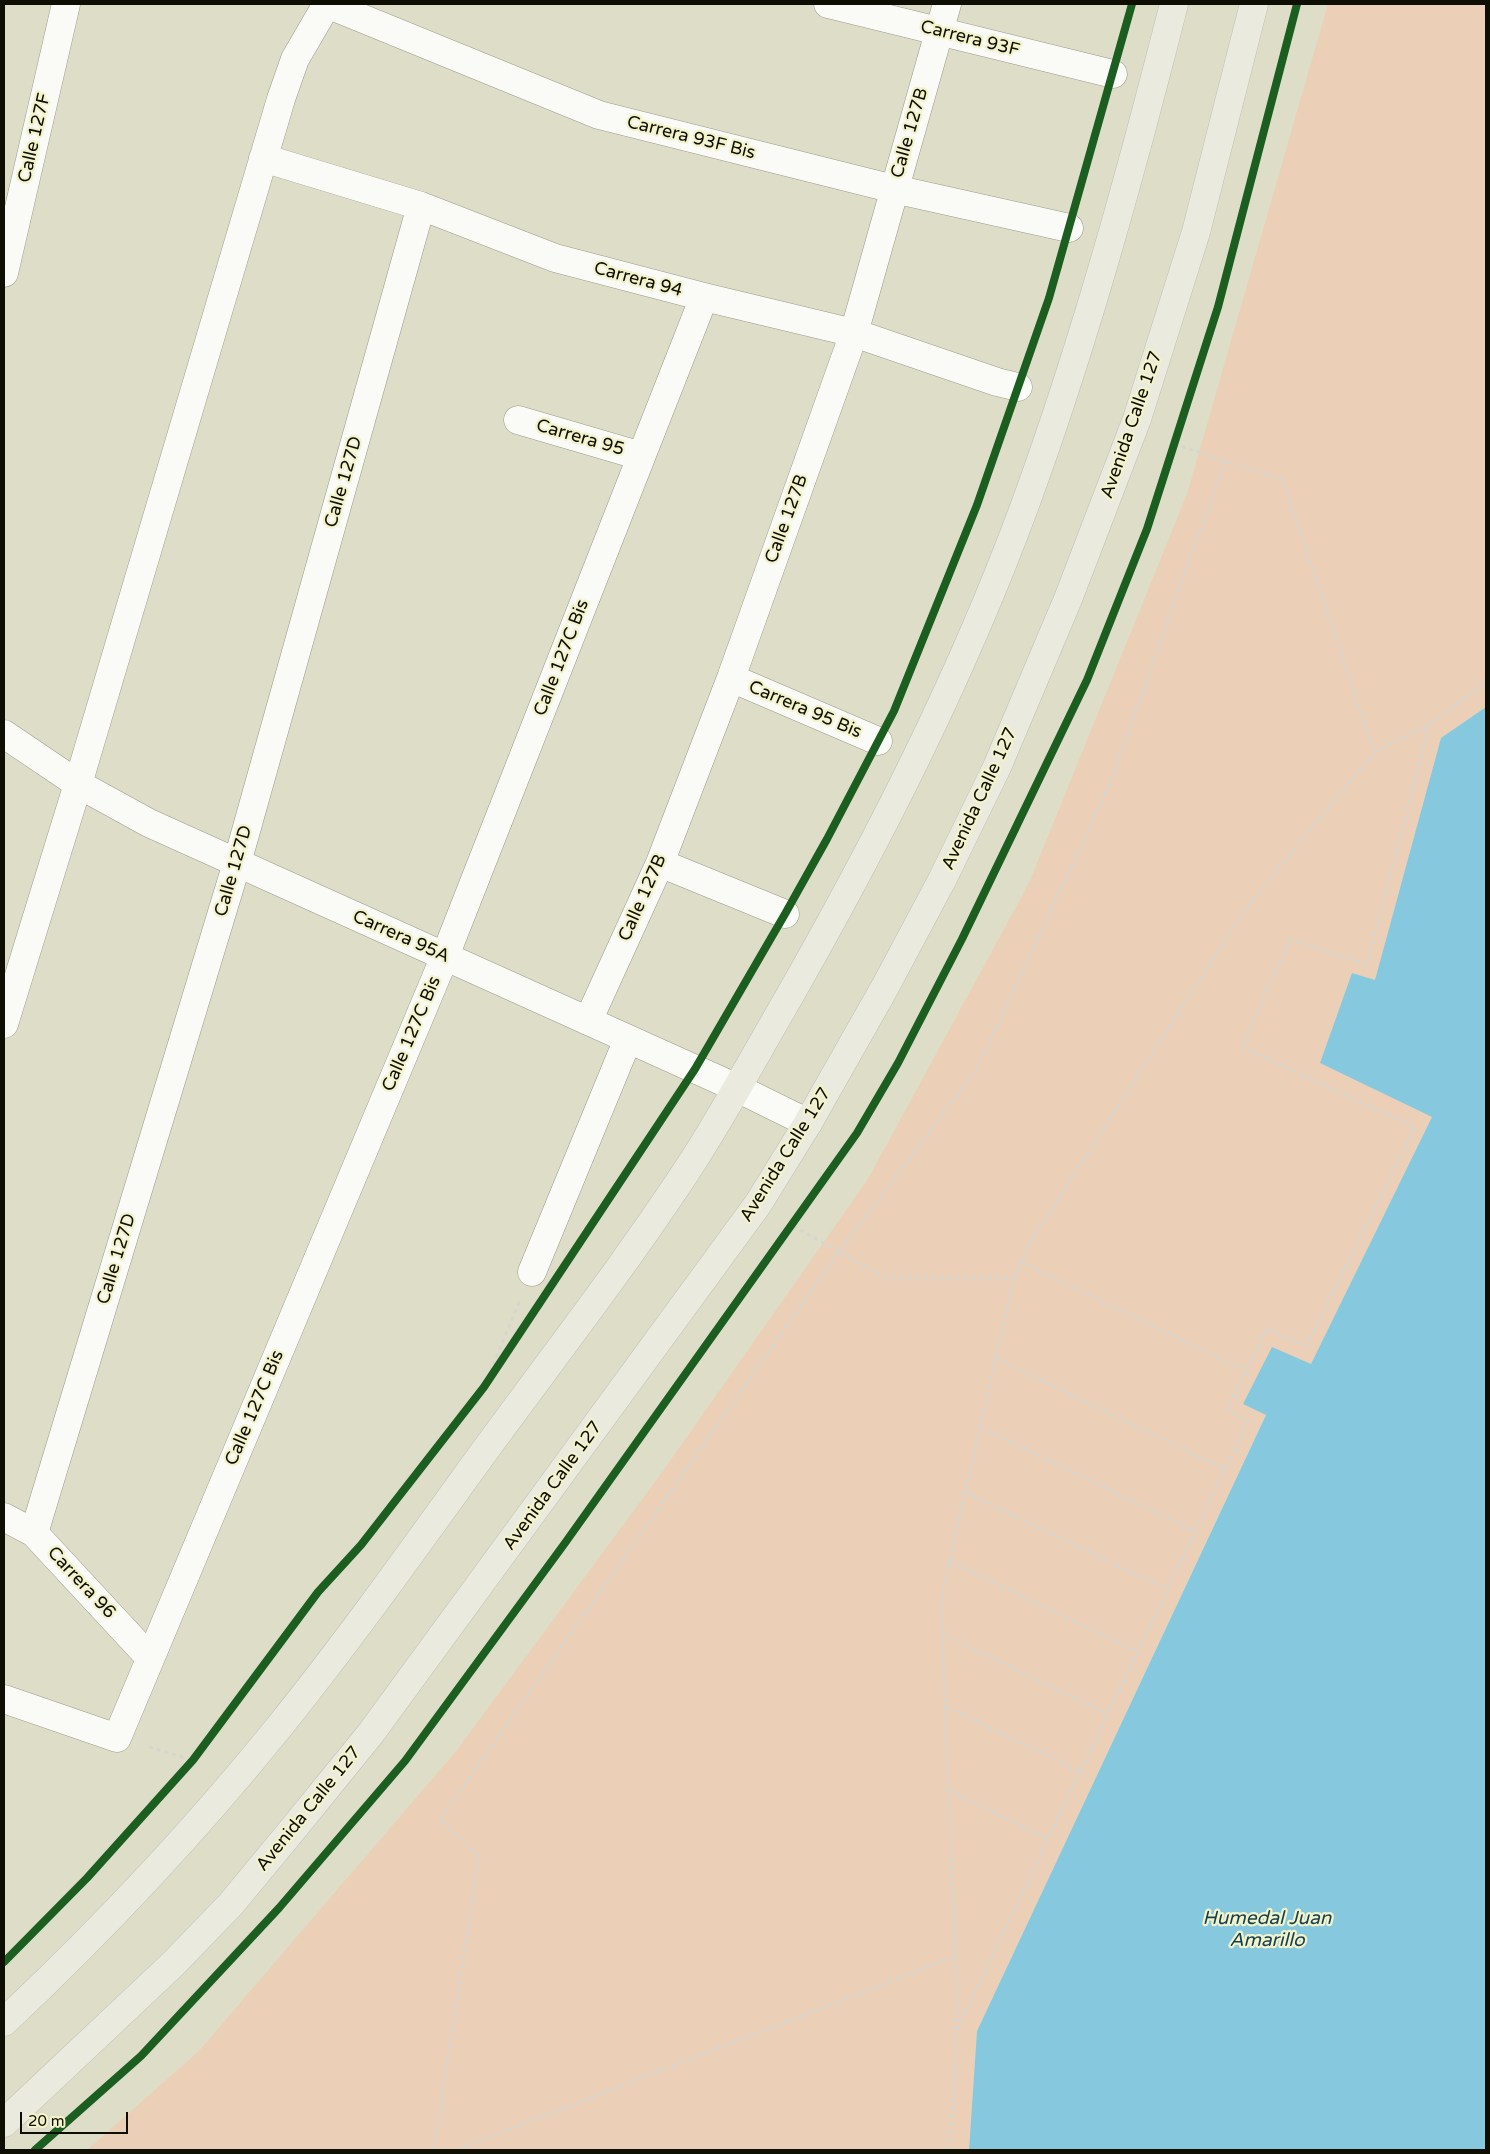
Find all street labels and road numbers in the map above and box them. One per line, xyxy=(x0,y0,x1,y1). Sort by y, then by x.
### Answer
street label: Carrera 93F xyxy=(918,16,1022,62)
street label: Calle 127B xyxy=(887,85,933,181)
street label: Calle 127F xyxy=(14,91,56,185)
street label: Carrera 93F Bis xyxy=(624,112,758,164)
street label: Carrera 94 xyxy=(591,258,685,302)
street label: Avenida Calle 127 xyxy=(1097,349,1167,501)
street label: Carrera 95 xyxy=(533,415,627,461)
street label: Calle 127D xyxy=(321,434,367,530)
street label: Calle 127B xyxy=(761,472,813,566)
street label: Calle 127C Bis xyxy=(530,597,594,719)
street label: Carrera 95 Bis xyxy=(745,676,865,744)
street label: Avenida Calle 127 xyxy=(938,724,1022,874)
street label: Calle 127D xyxy=(211,823,257,919)
street label: Calle 127B xyxy=(614,851,672,945)
street label: Carrera 95A xyxy=(349,906,453,968)
street label: Calle 127C Bis xyxy=(378,973,446,1095)
street label: Avenida Calle 127 xyxy=(736,1084,836,1226)
street label: Calle 127D xyxy=(93,1211,141,1307)
street label: Calle 127C Bis xyxy=(221,1347,289,1469)
street label: Avenida Calle 127 xyxy=(499,1417,607,1555)
street label: Carrera 96 xyxy=(42,1542,120,1624)
street label: Avenida Calle 127 xyxy=(252,1742,366,1876)

